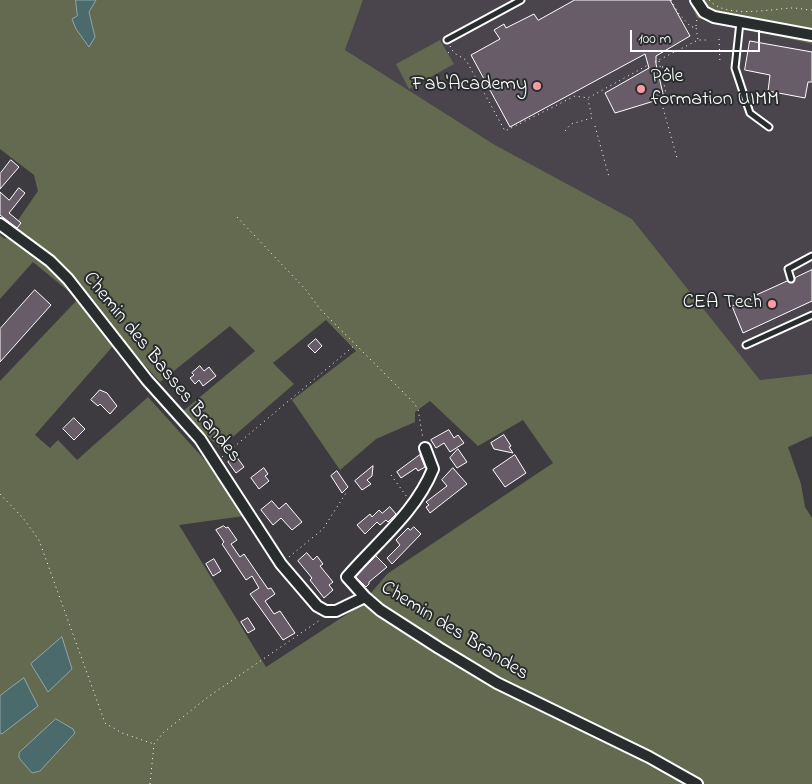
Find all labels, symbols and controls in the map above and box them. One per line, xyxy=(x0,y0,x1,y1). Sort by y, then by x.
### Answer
scale bar xyxy=(632,20,762,52)
text: 100 m xyxy=(638,28,671,50)
place label: Pôle formation UIMM xyxy=(651,66,779,113)
place label: Fab'Academy xyxy=(412,74,527,98)
marker: Fab'Academy xyxy=(531,80,543,92)
marker: Pôle formation UIMM xyxy=(635,83,647,95)
street label: Chemin des Basses Brandes xyxy=(77,268,245,468)
place label: CEA Tech xyxy=(683,292,762,316)
marker: CEA Tech xyxy=(766,298,778,310)
street label: Chemin des Brandes xyxy=(376,577,532,687)

